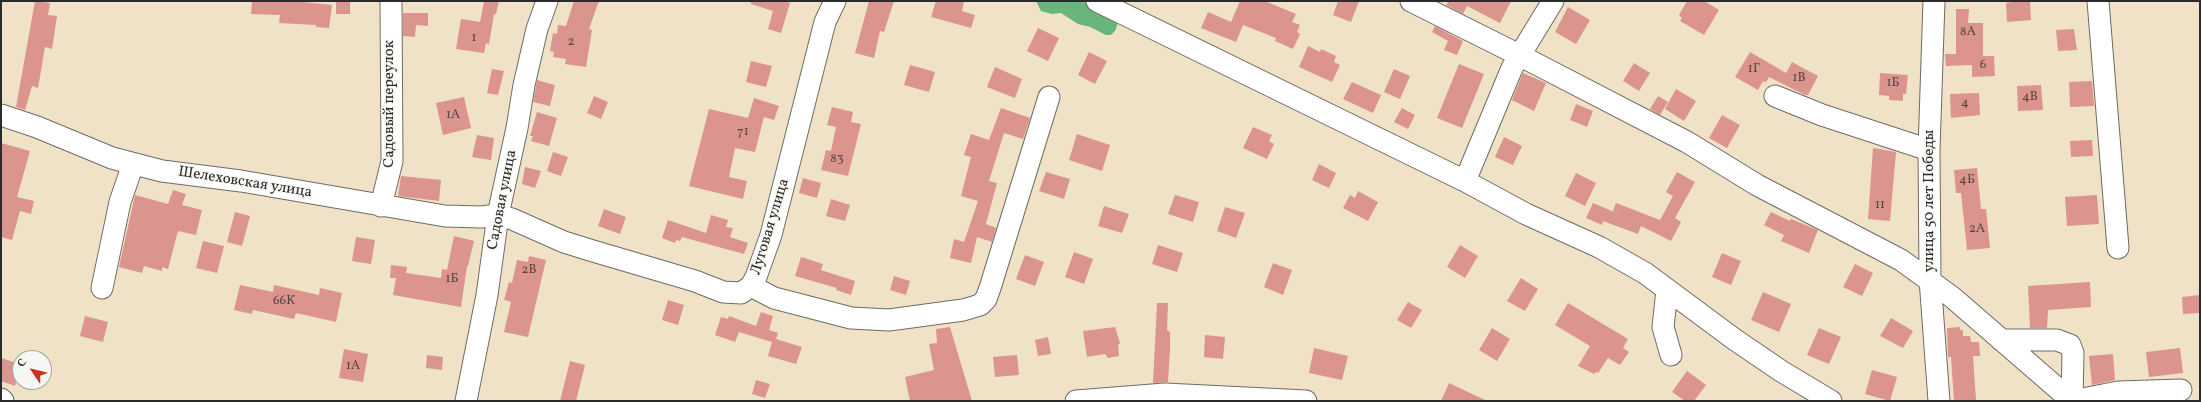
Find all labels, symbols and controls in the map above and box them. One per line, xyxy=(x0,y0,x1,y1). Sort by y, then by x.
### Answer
house number: 8А xyxy=(1960,25,1976,41)
house number: 1 xyxy=(471,31,477,47)
house number: 2 xyxy=(568,35,574,51)
street label: Садовый переулок xyxy=(381,40,399,168)
house number: 6 xyxy=(1980,58,1986,74)
house number: 1Г xyxy=(1748,62,1760,78)
house number: 1В xyxy=(1792,71,1806,87)
house number: 1Б xyxy=(1886,76,1900,92)
house number: 4В xyxy=(2022,90,2038,106)
house number: 4 xyxy=(1961,96,1969,112)
house number: 1А xyxy=(446,108,460,124)
house number: 71 xyxy=(737,125,749,141)
street label: улица 50 лет Победы xyxy=(1921,130,1939,272)
street label: Садовая улица xyxy=(484,149,522,251)
house number: 83 xyxy=(830,152,844,168)
street label: Шелеховская улица xyxy=(177,164,313,202)
house number: 4Б xyxy=(1959,173,1975,189)
street label: Луговая улица xyxy=(748,177,794,277)
house number: 11 xyxy=(1875,198,1885,214)
house number: 2А xyxy=(1969,222,1985,238)
house number: 2В xyxy=(521,263,537,279)
house number: 1Б xyxy=(445,272,459,288)
house number: 66К xyxy=(273,294,295,310)
north arrow xyxy=(12,350,52,390)
text: С xyxy=(14,356,31,371)
house number: 1А xyxy=(346,359,360,375)

